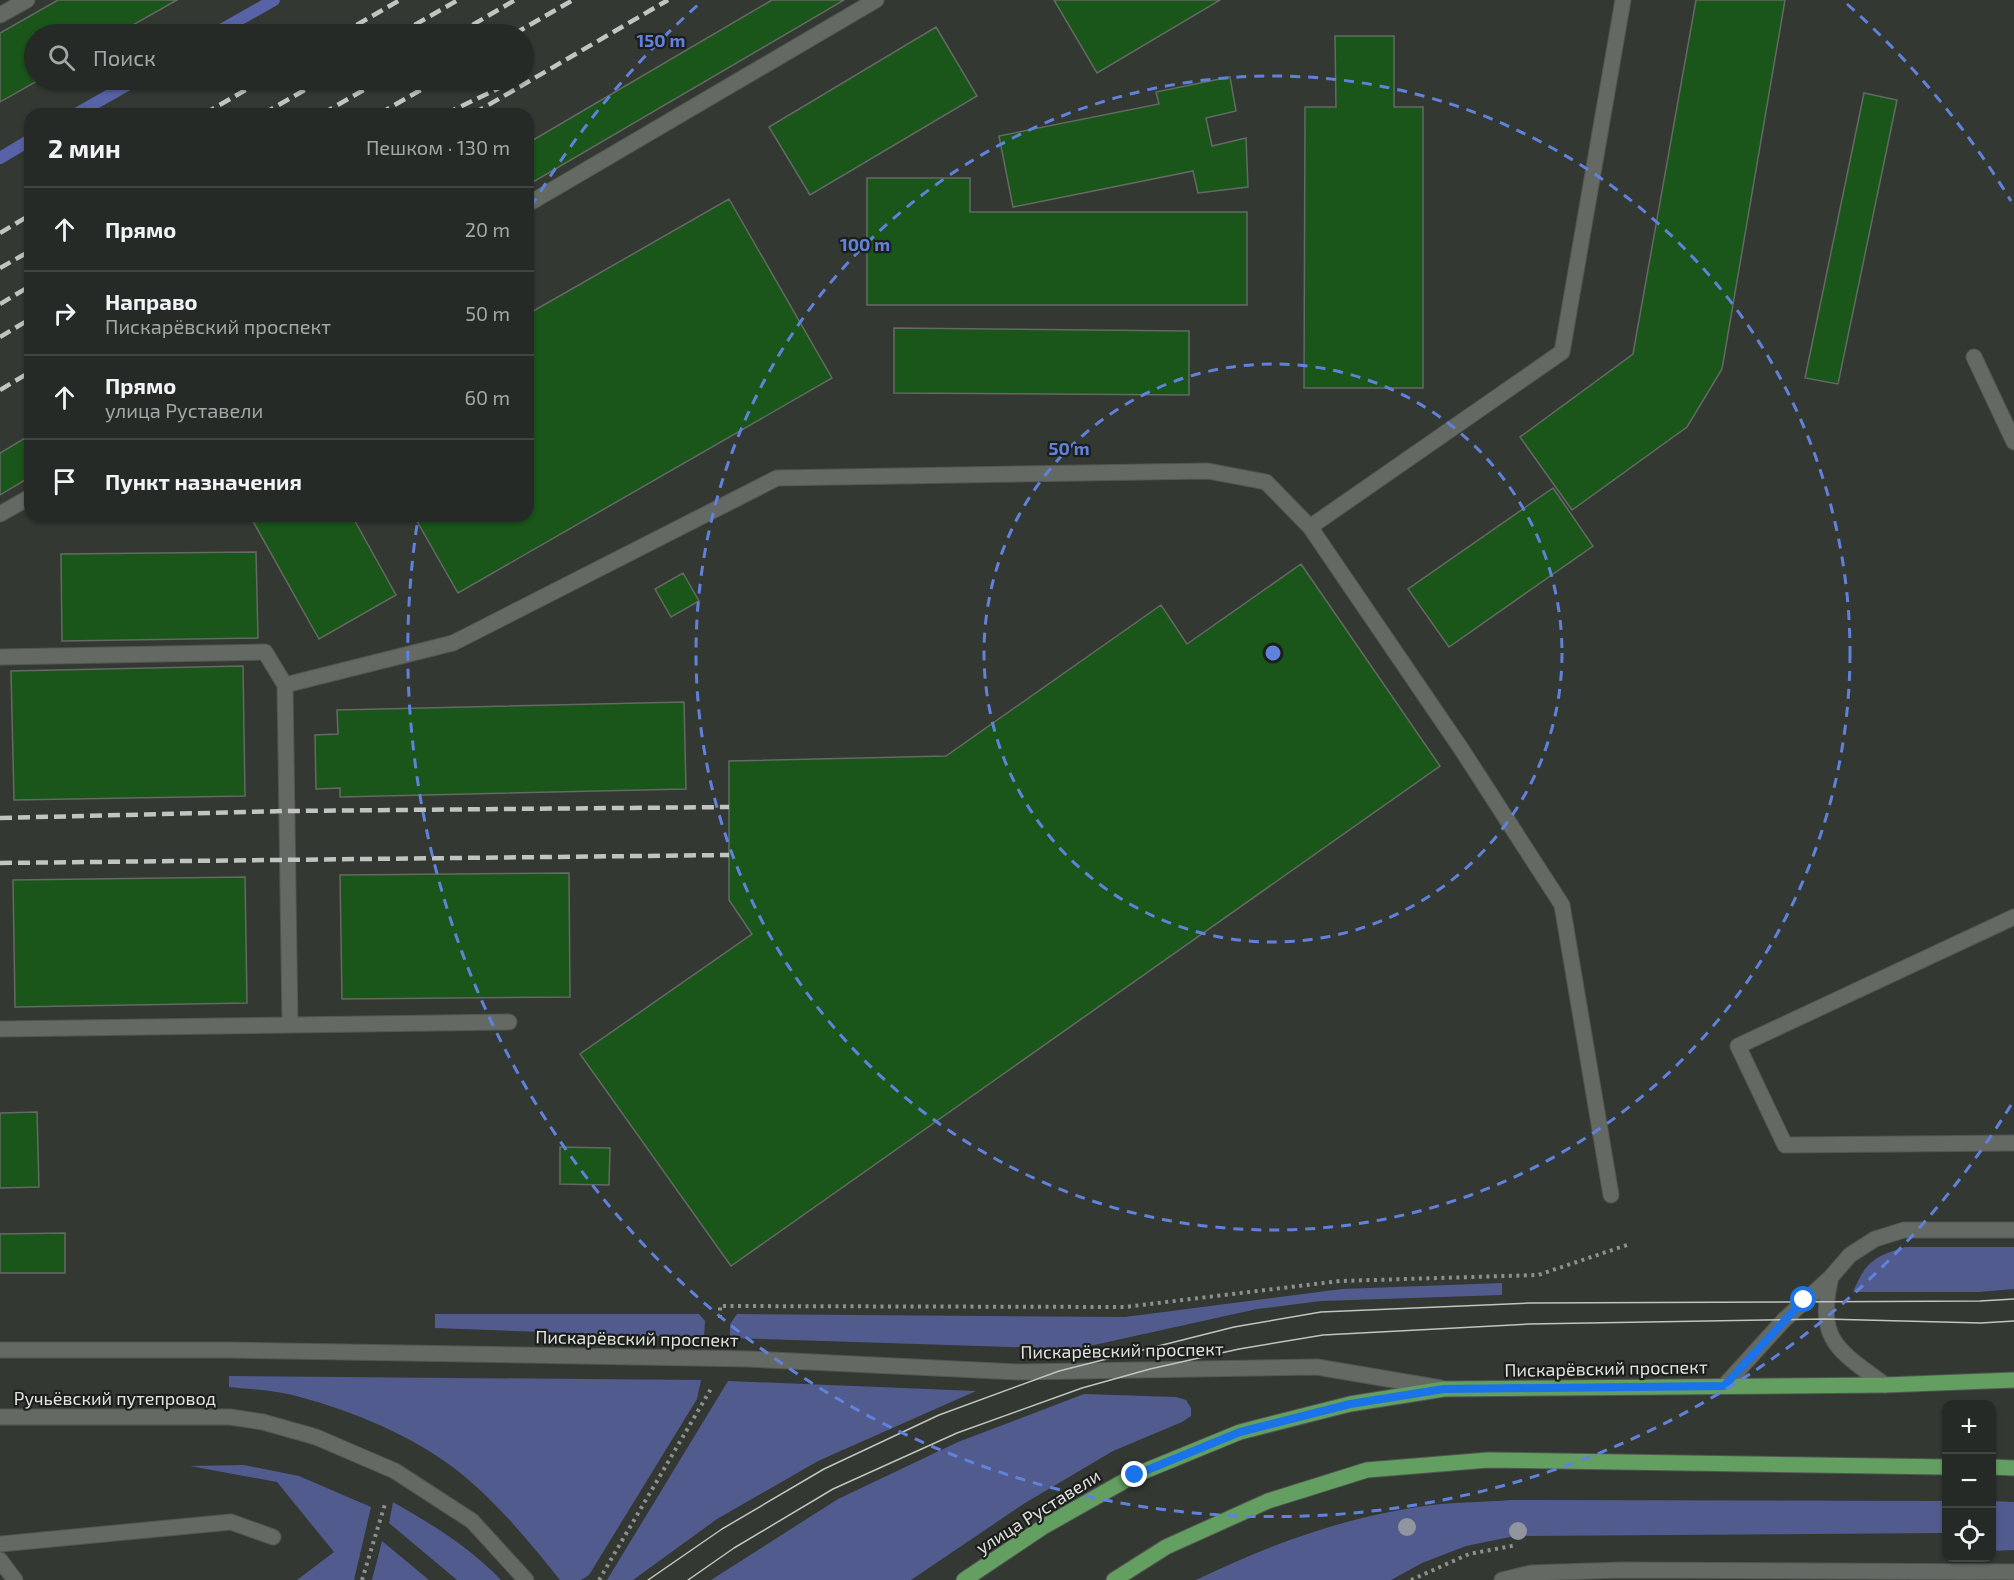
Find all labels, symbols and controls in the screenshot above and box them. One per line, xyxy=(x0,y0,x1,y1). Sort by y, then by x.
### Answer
search box xyxy=(24,24,534,90)
text: 150 m xyxy=(637,29,685,51)
icon: search xyxy=(45,41,78,74)
text: Поиск xyxy=(93,44,156,70)
text: 2 мин xyxy=(48,132,121,163)
text: Пешком · 130 m xyxy=(366,135,510,159)
icon: ahead xyxy=(48,213,81,246)
text: Прямо xyxy=(105,216,176,242)
text: 20 m xyxy=(465,217,510,241)
text: 100 m xyxy=(840,233,890,255)
text: Направо xyxy=(105,288,198,314)
icon: right xyxy=(48,297,81,330)
text: 50 m xyxy=(465,301,510,325)
text: Пискарёвский проспект xyxy=(105,314,331,338)
text: Прямо xyxy=(105,372,176,398)
icon: ahead xyxy=(48,381,81,414)
text: 60 m xyxy=(465,385,510,409)
text: улица Руставели xyxy=(105,398,263,422)
text: 50 m xyxy=(1048,437,1090,459)
icon: arrive xyxy=(48,465,81,498)
text: Пункт назначения xyxy=(105,468,302,494)
centre of rings xyxy=(1263,643,1283,663)
route start xyxy=(1790,1286,1816,1312)
street label: Пискарёвский проспект xyxy=(535,1325,739,1351)
street label: Пискарёвский проспект xyxy=(1020,1337,1224,1363)
street label: Пискарёвский проспект xyxy=(1504,1355,1708,1381)
street label: Ручьёвский путепровод xyxy=(14,1387,216,1409)
map controls xyxy=(1942,1400,1996,1562)
button: + xyxy=(1942,1400,1996,1454)
button: − xyxy=(1942,1454,1996,1508)
route end xyxy=(1121,1461,1147,1487)
street label: улица Руставели xyxy=(972,1464,1104,1558)
button: locate xyxy=(1942,1508,1996,1562)

